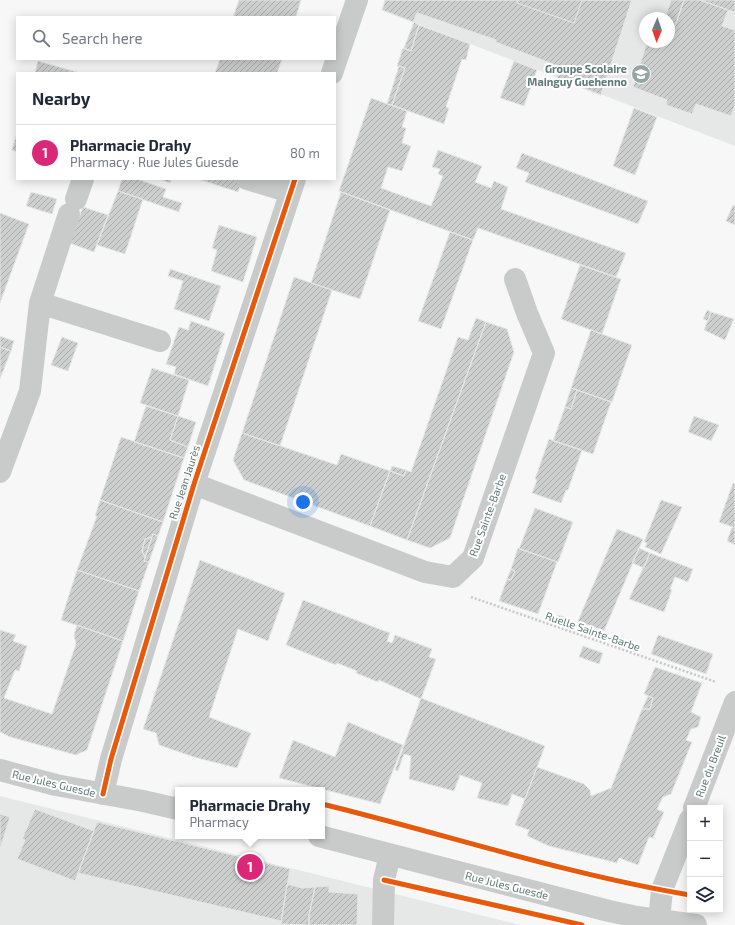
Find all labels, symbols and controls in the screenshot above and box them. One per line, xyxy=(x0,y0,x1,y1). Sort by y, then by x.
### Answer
north arrow xyxy=(639,12,675,48)
search box xyxy=(16,16,336,60)
icon: search xyxy=(30,27,52,49)
text: Search here xyxy=(62,29,143,47)
place label: Groupe Scolaire Mainguy Guehenno xyxy=(527,62,628,89)
school or university icon: Groupe Scolaire Mainguy Guehenno xyxy=(630,63,652,85)
text: Nearby xyxy=(32,88,90,108)
text: Pharmacie Drahy xyxy=(70,136,191,154)
text: 1 xyxy=(42,145,48,161)
text: 80 m xyxy=(290,145,320,161)
text: Pharmacy · Rue Jules Guesde xyxy=(70,154,239,170)
street label: Rue Jean Jaurès xyxy=(166,443,202,521)
street label: Rue Sainte-Barbe xyxy=(466,472,508,558)
your location xyxy=(293,492,313,512)
street label: Ruelle Sainte-Barbe xyxy=(544,609,642,653)
street label: Rue du Breuil xyxy=(692,732,728,799)
street label: Rue Jules Guesde xyxy=(11,767,97,799)
popup xyxy=(175,787,325,839)
text: Pharmacie Drahy xyxy=(189,796,311,814)
map controls xyxy=(687,805,723,913)
button: + xyxy=(687,805,723,841)
text: Pharmacy xyxy=(189,814,249,830)
button: − xyxy=(687,841,723,877)
pin: 1 xyxy=(237,852,263,882)
street label: Rue Jules Guesde xyxy=(464,868,550,902)
button: layers xyxy=(687,877,723,913)

